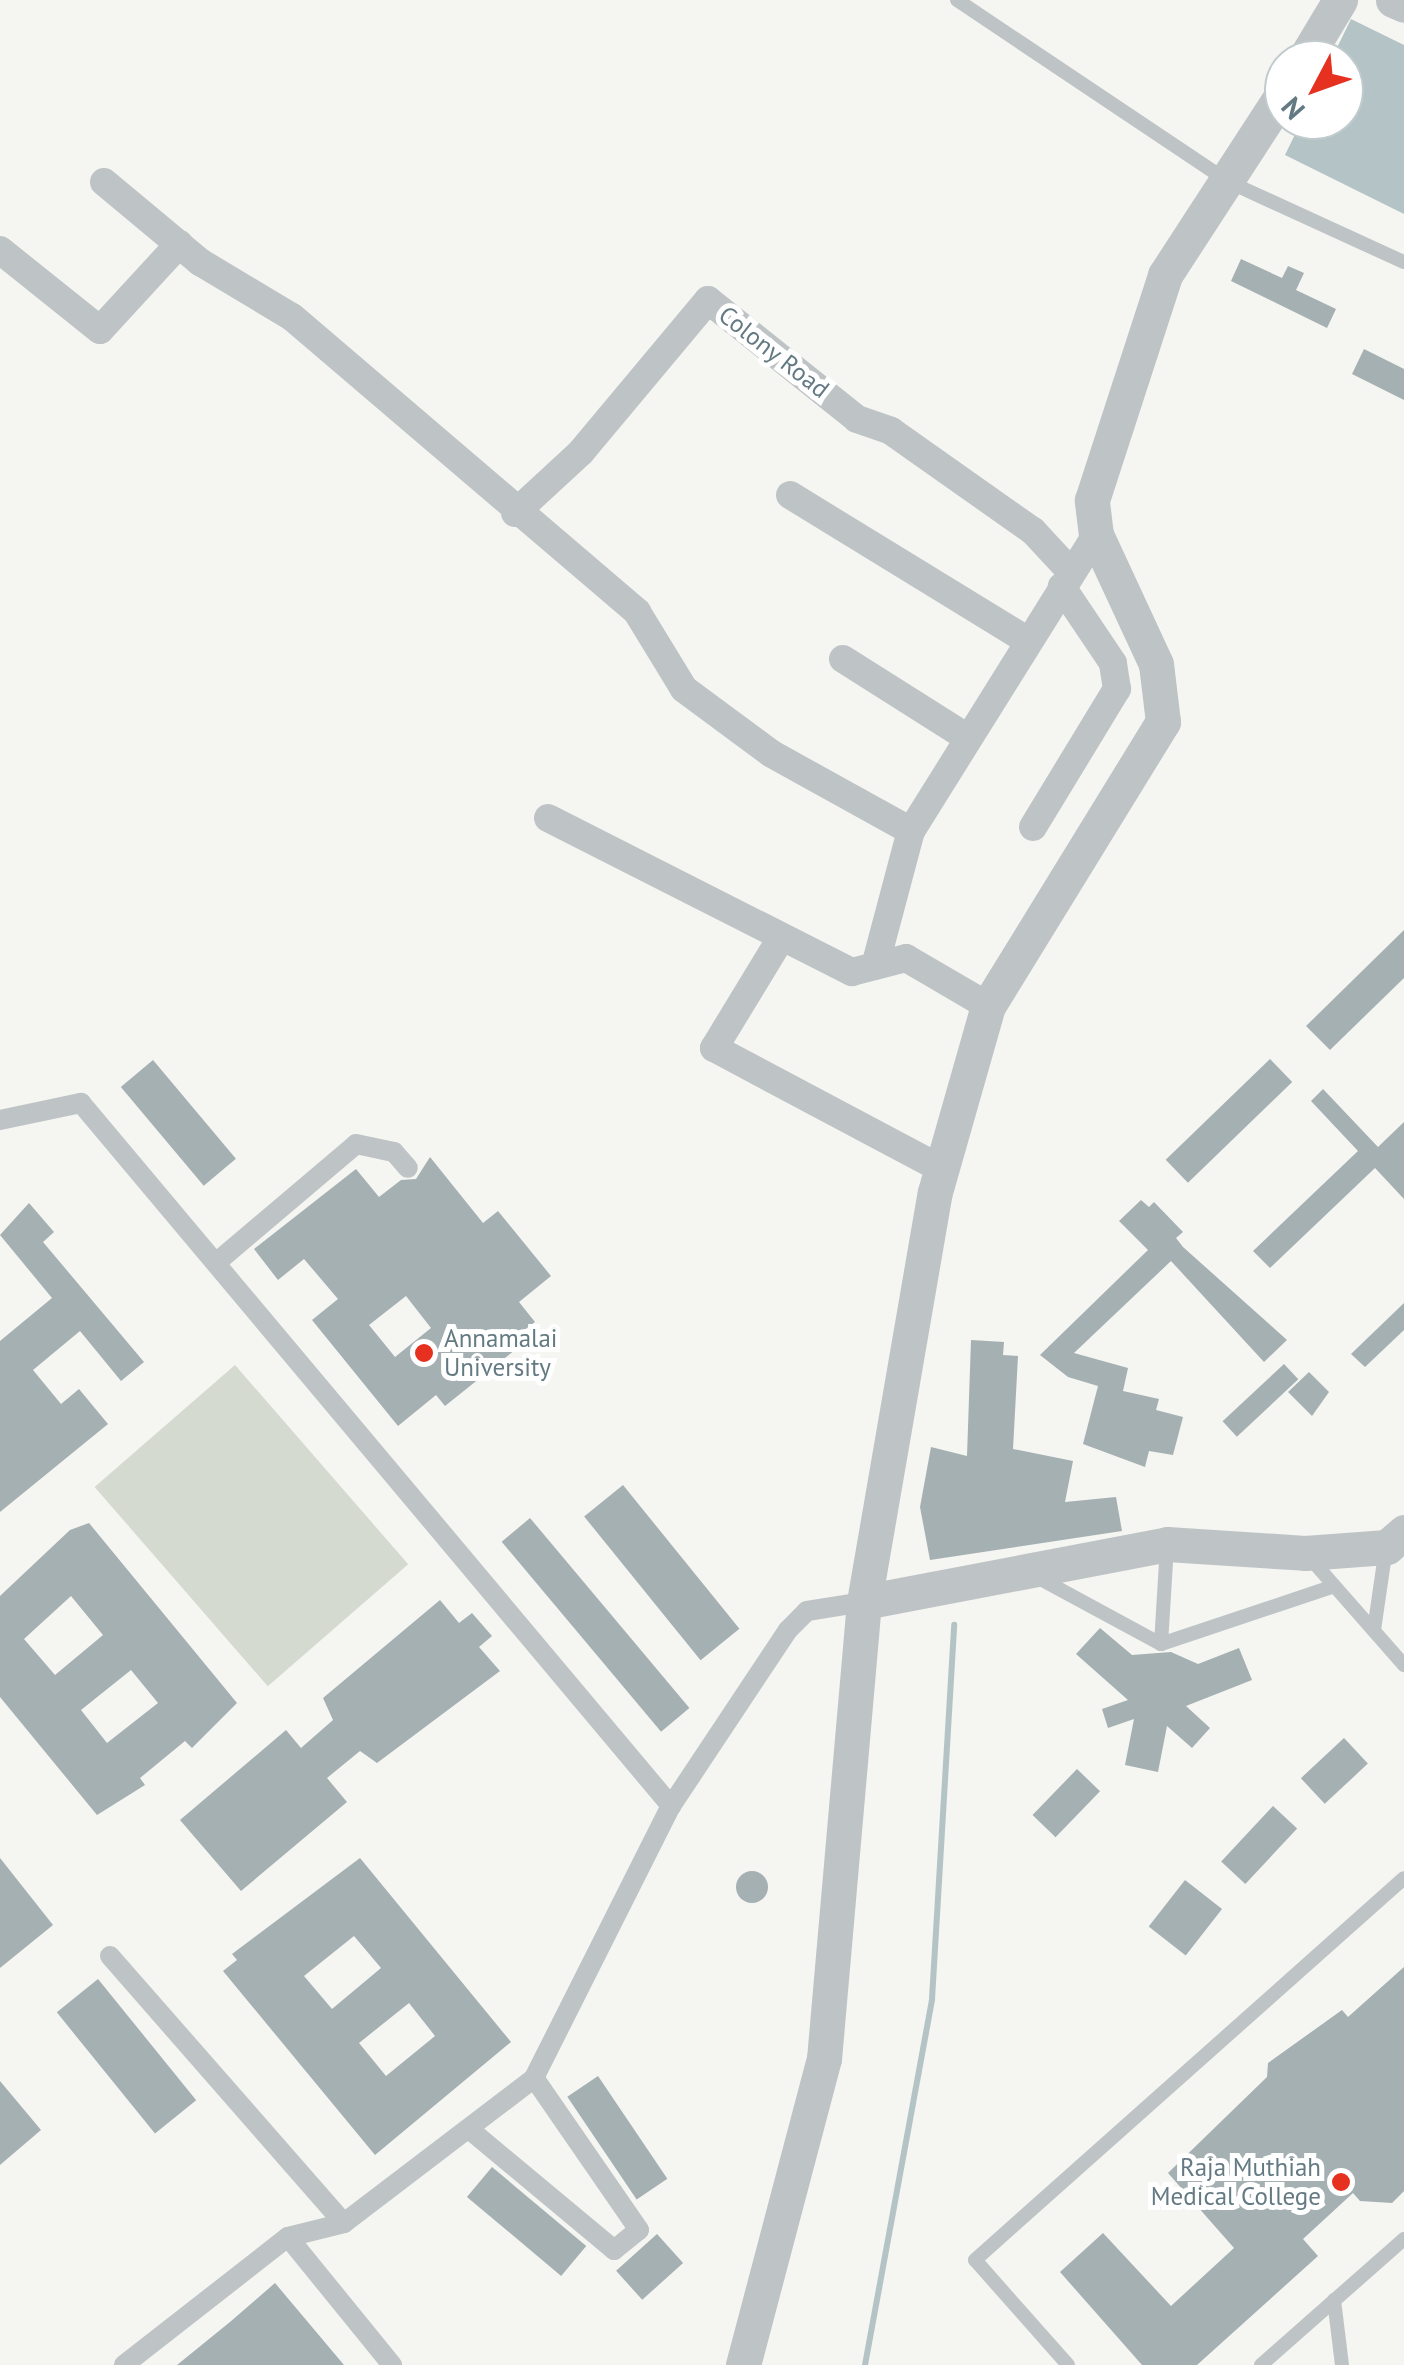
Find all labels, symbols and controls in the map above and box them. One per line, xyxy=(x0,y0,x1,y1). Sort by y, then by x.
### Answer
north arrow xyxy=(1264,40,1364,140)
text: N xyxy=(1272,90,1312,128)
street label: Colony Road xyxy=(713,299,835,405)
place label: Annamalai University xyxy=(444,1324,557,1383)
marker: Annamalai University xyxy=(413,1342,435,1364)
place label: Raja Muthiah Medical College xyxy=(1151,2153,1321,2212)
marker: Raja Muthiah Medical College xyxy=(1330,2171,1352,2193)

